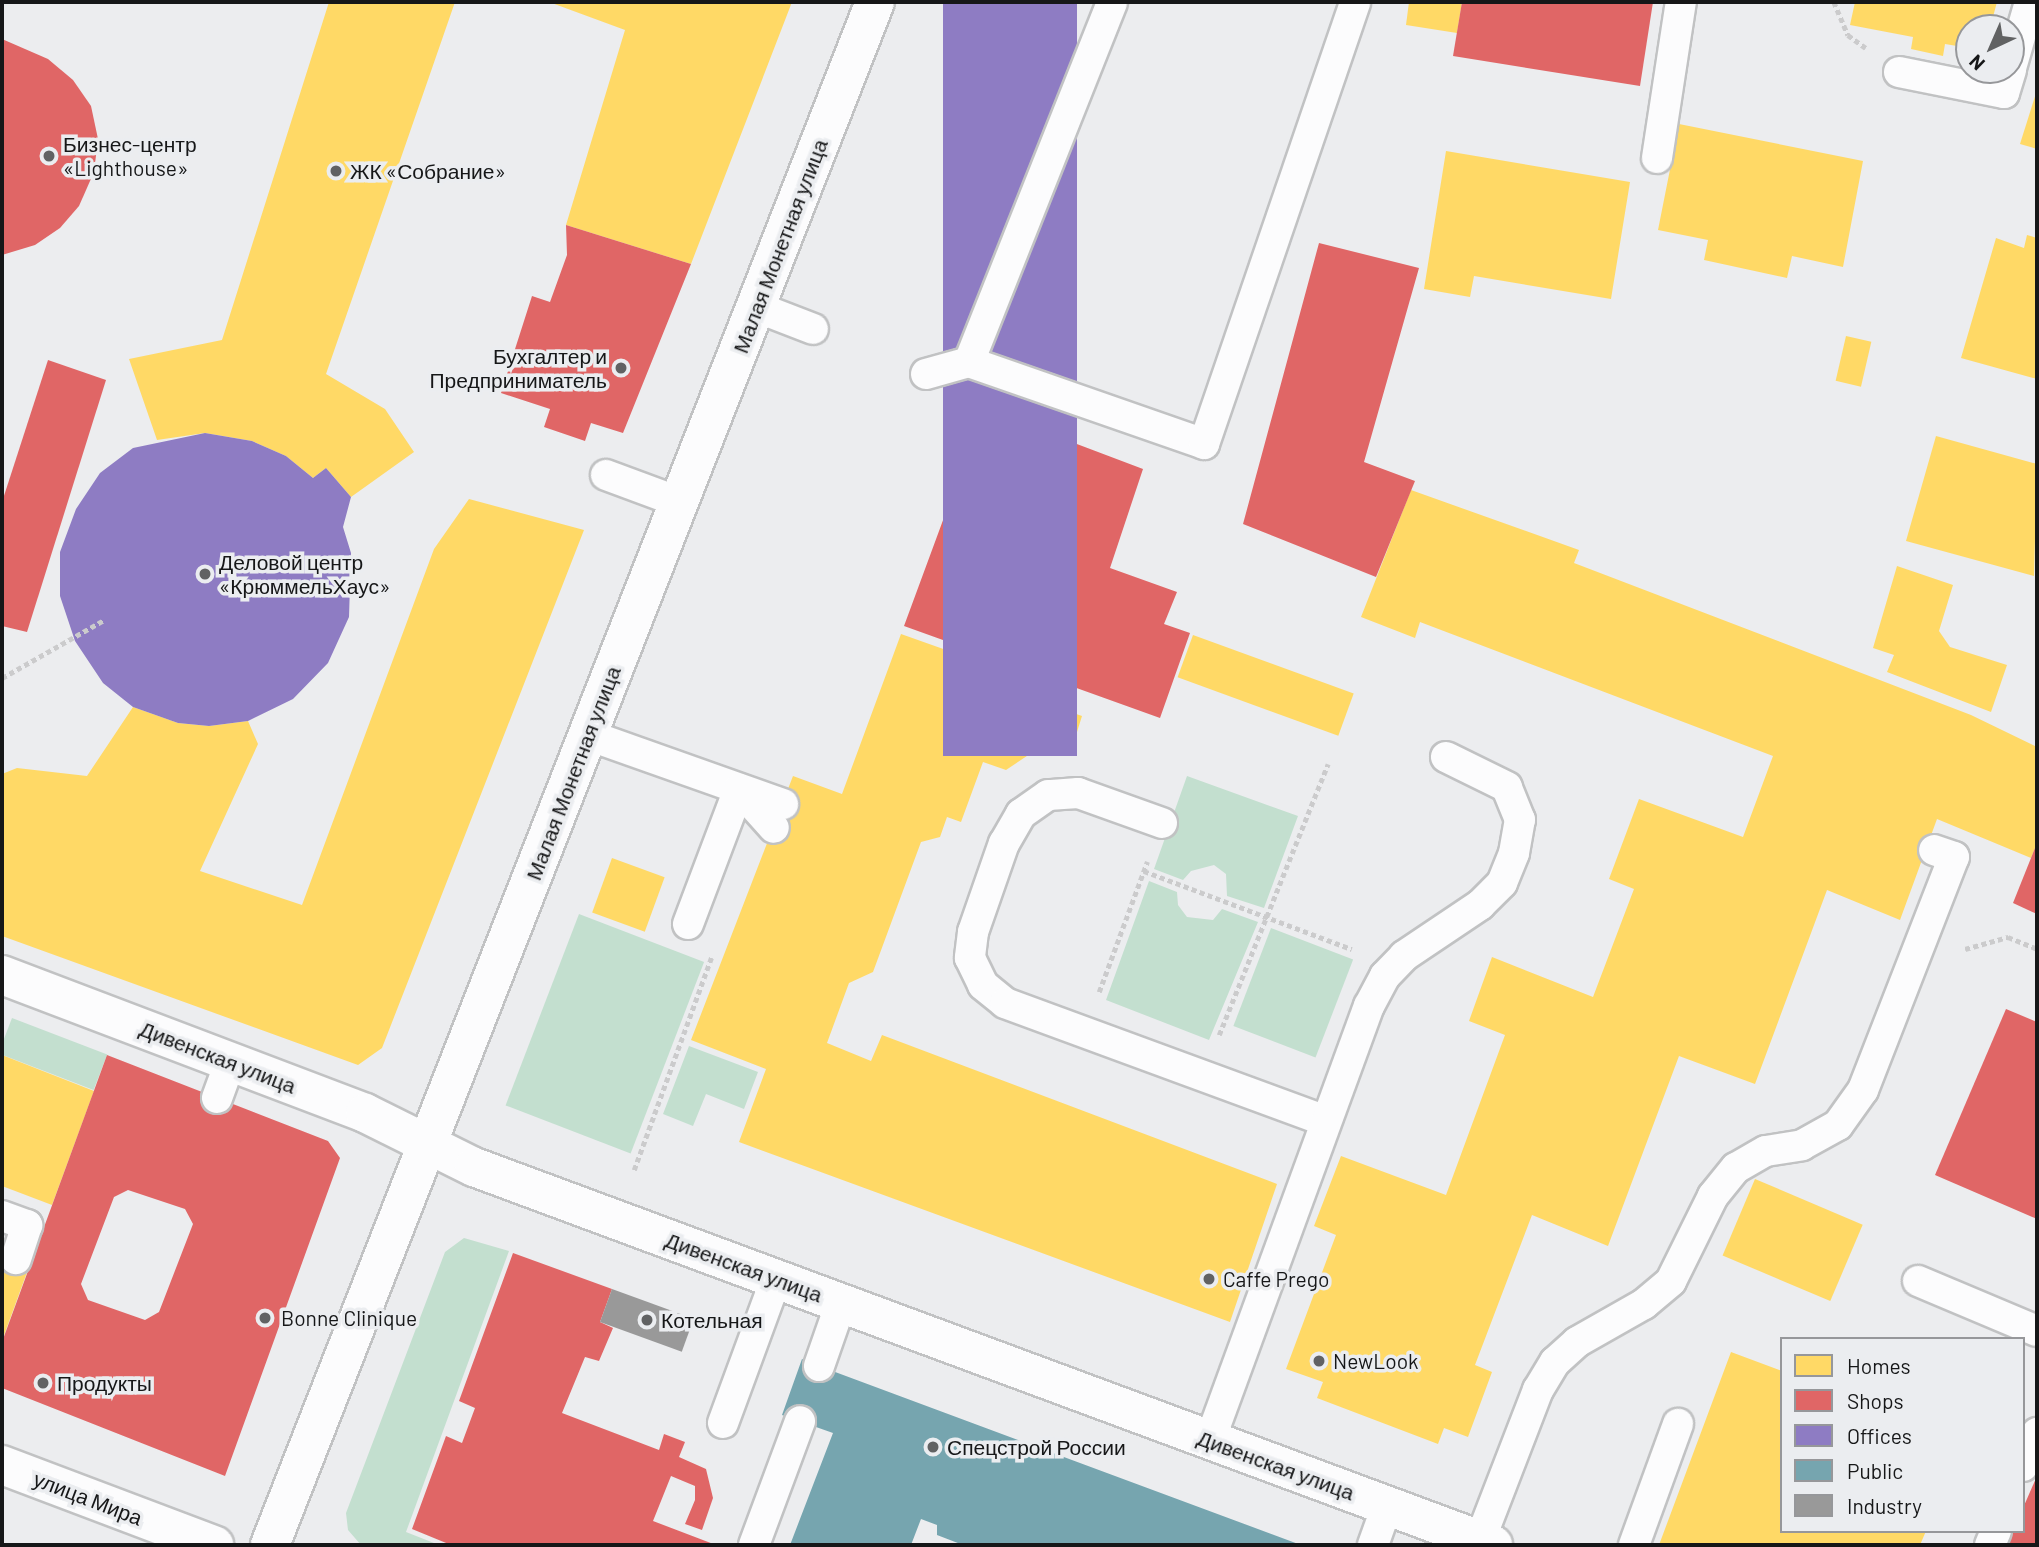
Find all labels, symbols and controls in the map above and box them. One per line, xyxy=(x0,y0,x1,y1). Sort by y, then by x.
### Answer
north arrow xyxy=(1955,14,2025,84)
text: N xyxy=(1964,50,1989,76)
place label: Бизнес-центр «Lighthouse» xyxy=(63,131,197,181)
street label: Малая Монетная улица xyxy=(728,135,832,357)
marker: Бизнес-центр «Lighthouse» xyxy=(41,148,57,164)
place label: ЖК «Собрание» xyxy=(350,158,506,184)
marker: ЖК «Собрание» xyxy=(328,163,344,179)
place label: Бухгалтер и Предприниматель xyxy=(429,343,607,393)
marker: Бухгалтер и Предприниматель xyxy=(613,360,629,376)
place label: Деловой центр «КрюммельХаус» xyxy=(219,549,390,599)
marker: Деловой центр «КрюммельХаус» xyxy=(197,566,213,582)
street label: Малая Монетная улица xyxy=(521,662,625,884)
street label: Дивенская улица xyxy=(136,1016,300,1098)
street label: Дивенская улица xyxy=(662,1227,826,1307)
place label: Caffe Prego xyxy=(1223,1266,1329,1292)
marker: Caffe Prego xyxy=(1201,1271,1217,1287)
place label: Bonne Clinique xyxy=(281,1305,417,1331)
place label: Котельная xyxy=(661,1307,763,1333)
marker: Bonne Clinique xyxy=(255,1308,275,1328)
marker: Котельная xyxy=(639,1312,655,1328)
legend xyxy=(1780,1337,2025,1533)
place label: NewLook xyxy=(1333,1348,1419,1374)
marker: NewLook xyxy=(1311,1353,1327,1369)
text: Homes xyxy=(1847,1353,1911,1378)
place label: Продукты xyxy=(57,1370,152,1396)
marker: Продукты xyxy=(35,1375,51,1391)
text: Shops xyxy=(1847,1388,1904,1413)
text: Offices xyxy=(1847,1423,1912,1448)
street label: Дивенская улица xyxy=(1194,1425,1358,1505)
place label: Спецстрой России xyxy=(947,1434,1126,1460)
marker: Спецстрой России xyxy=(925,1439,941,1455)
text: Public xyxy=(1847,1458,1903,1483)
street label: улица Мира xyxy=(30,1466,146,1530)
text: Industry xyxy=(1847,1493,1922,1518)

